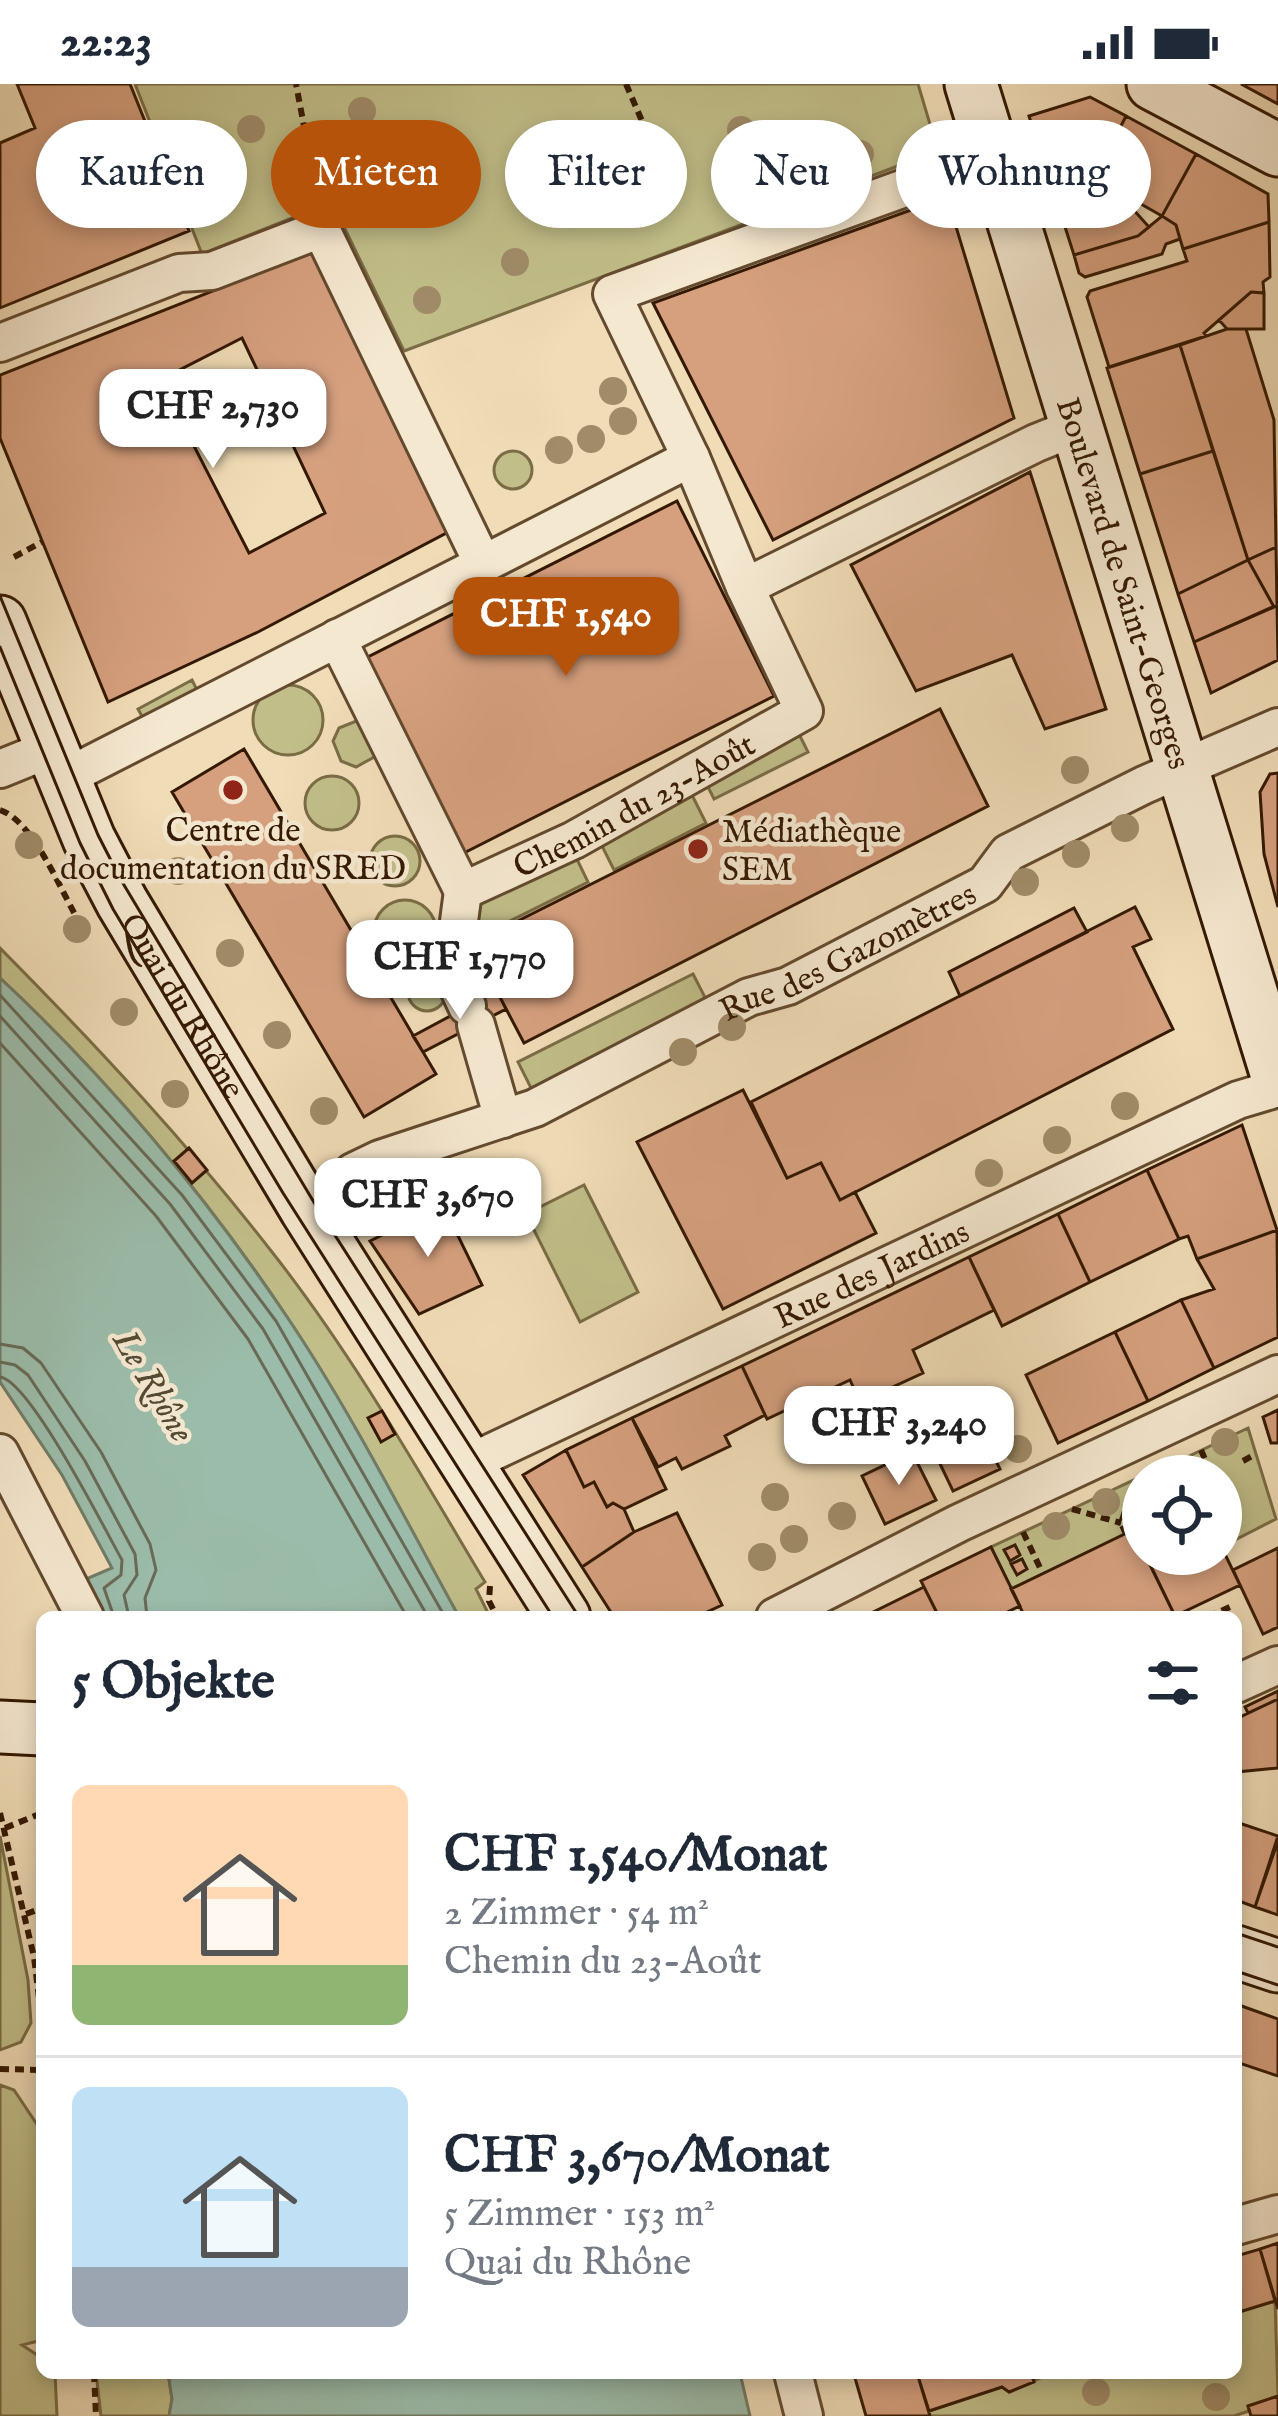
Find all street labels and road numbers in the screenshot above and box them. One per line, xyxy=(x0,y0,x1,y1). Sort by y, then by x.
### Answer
street label: Boulevard de Saint-Georges xyxy=(1045,393,1199,775)
street label: Chemin du 23-Août xyxy=(507,725,763,889)
street label: Rue des Gazomètres xyxy=(713,874,984,1033)
street label: Quai du Rhône xyxy=(109,906,253,1107)
street label: Rue des Jardins xyxy=(768,1212,977,1340)

